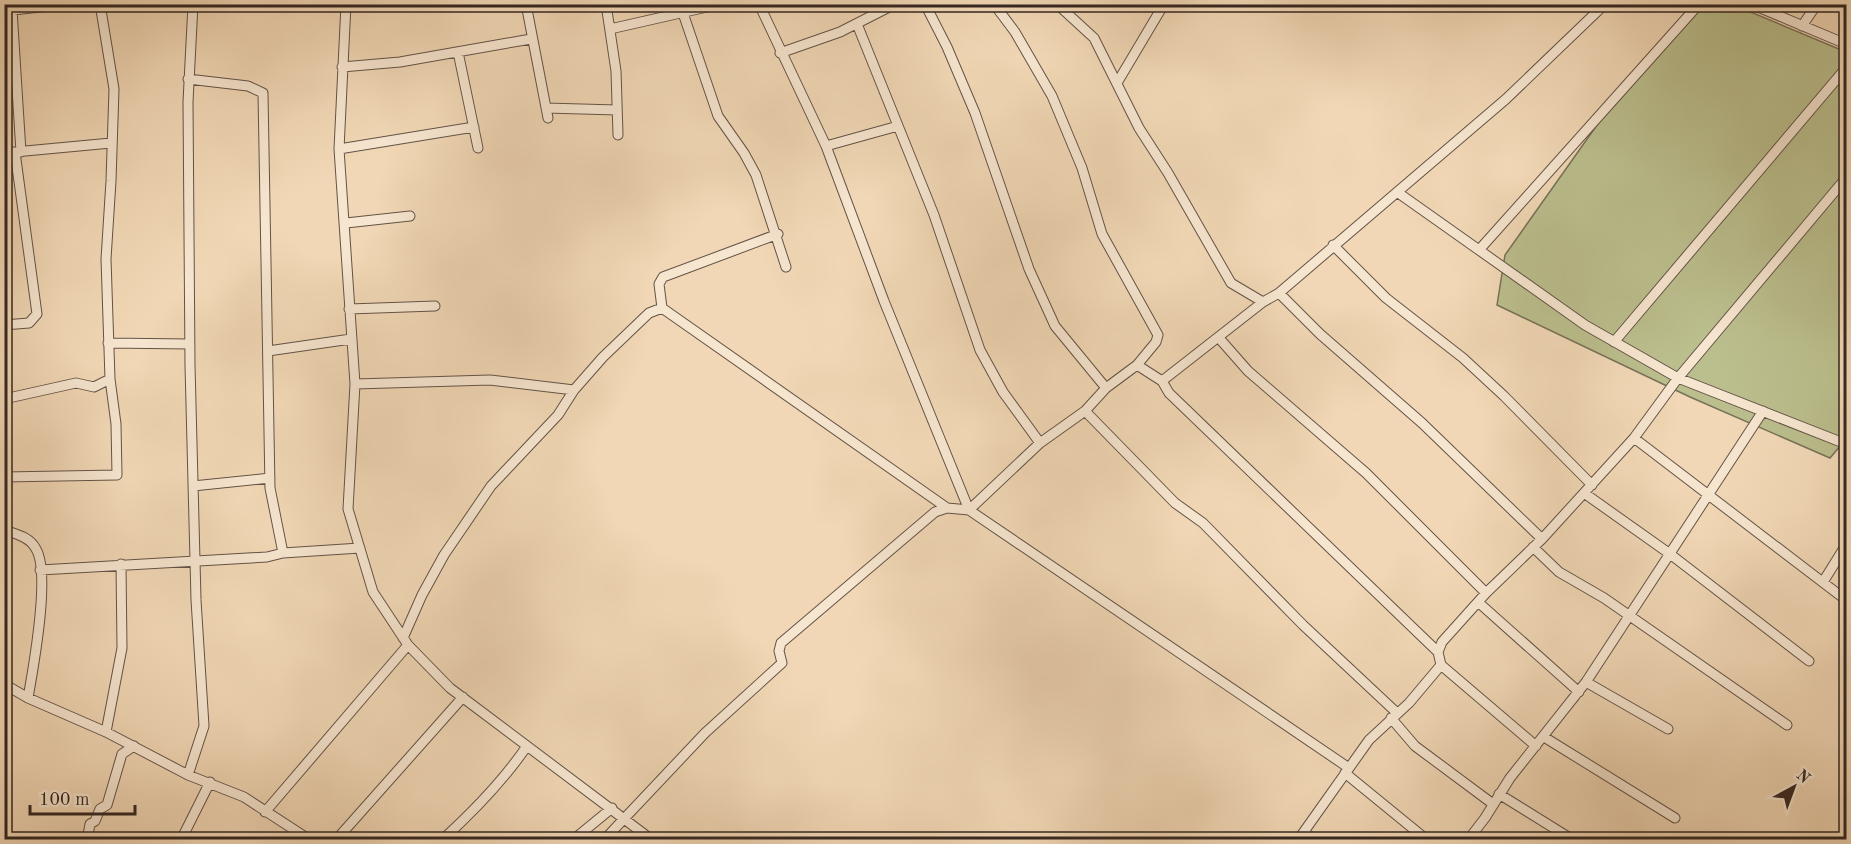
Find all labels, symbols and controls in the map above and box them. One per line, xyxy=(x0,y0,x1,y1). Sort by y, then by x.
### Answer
north arrow xyxy=(1764,757,1824,817)
text: N xyxy=(1793,767,1813,788)
scale bar xyxy=(30,778,135,816)
text: 100 m xyxy=(39,791,90,809)

